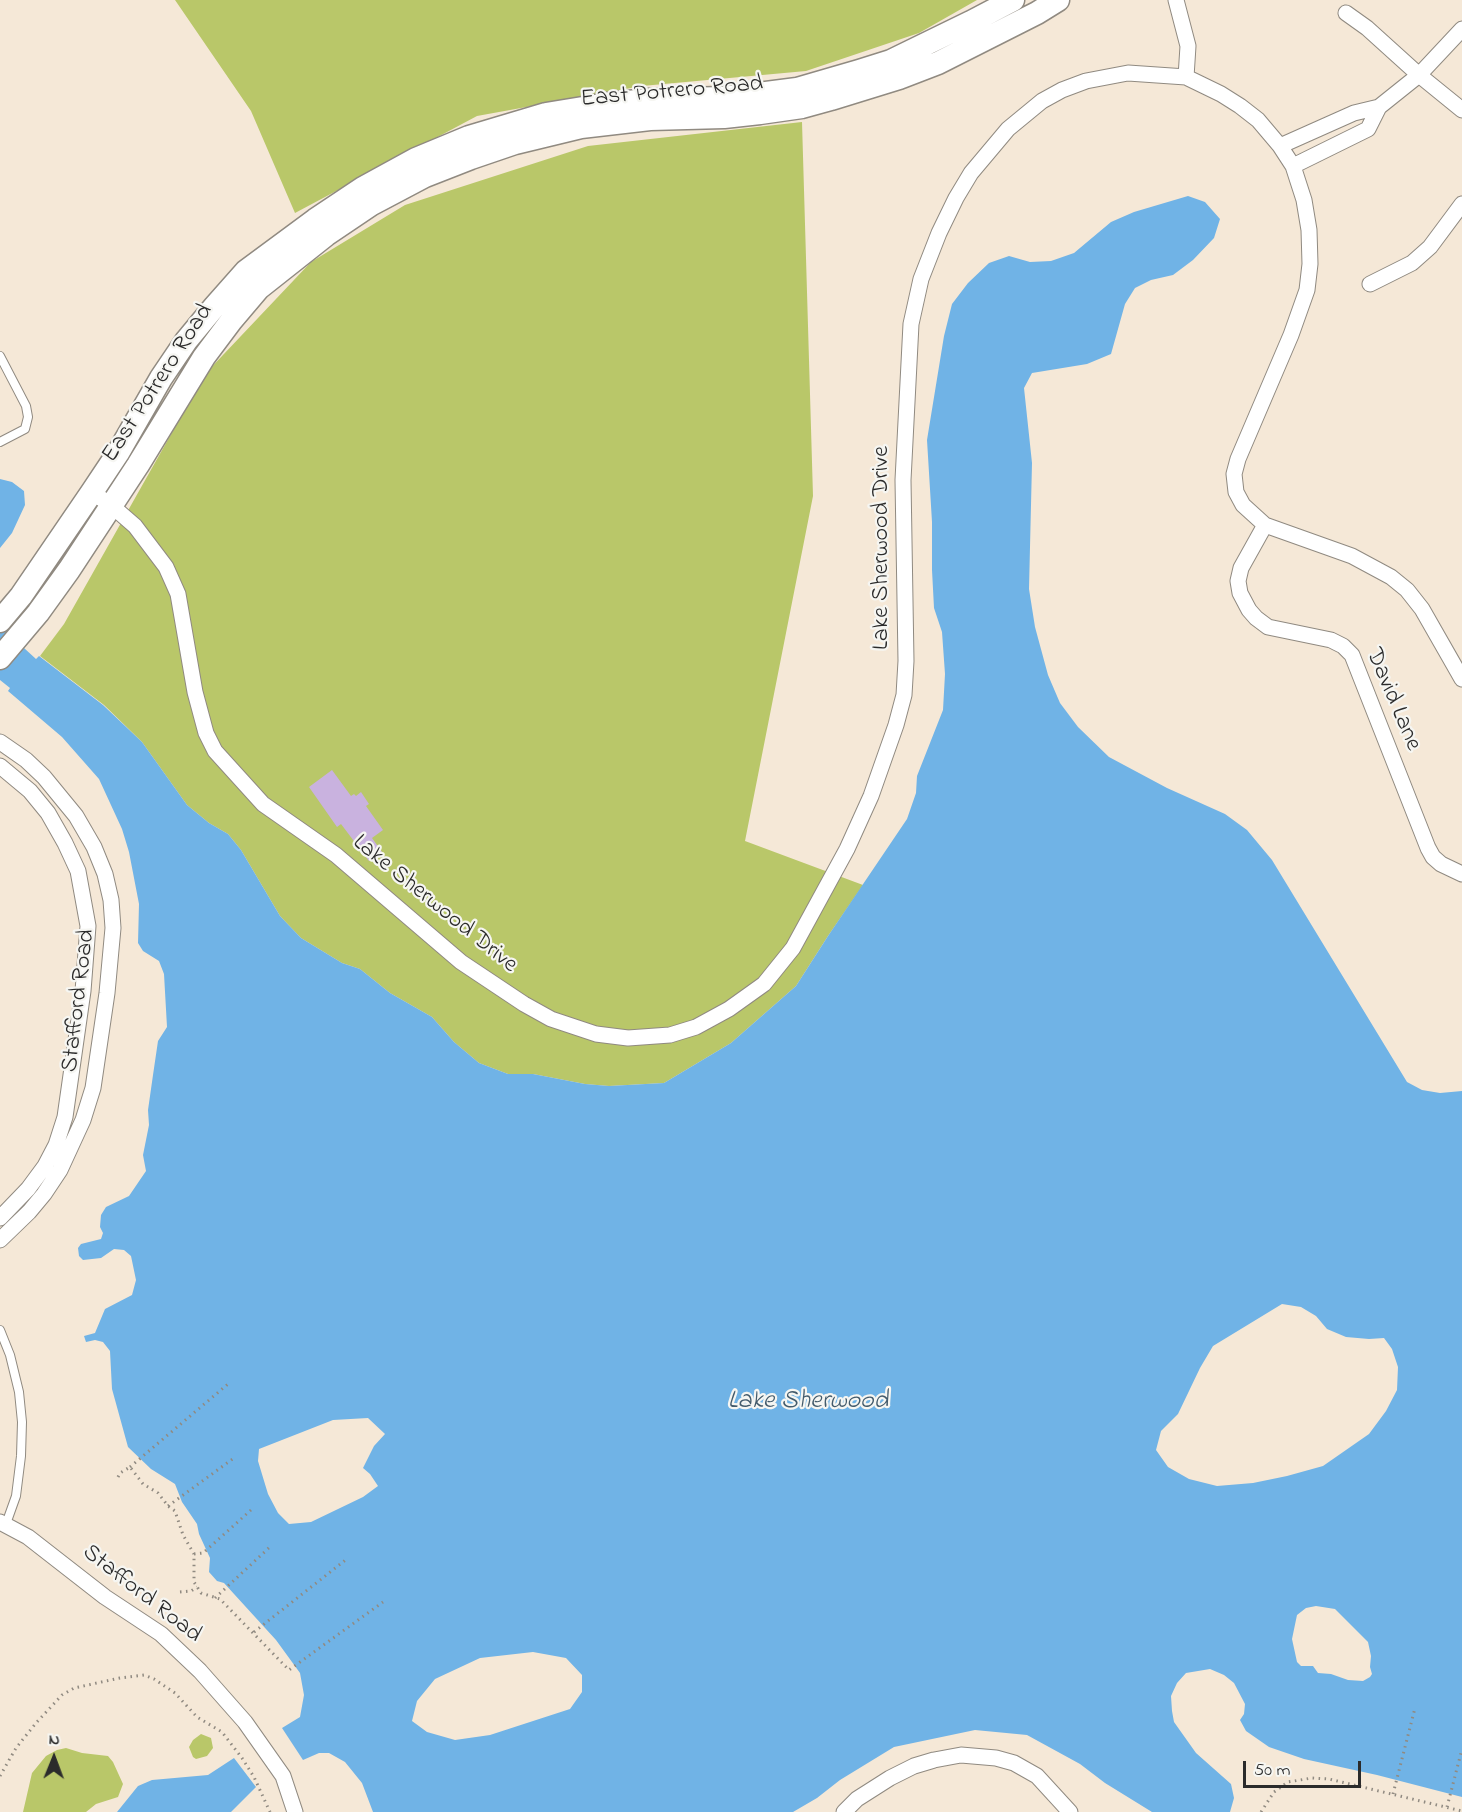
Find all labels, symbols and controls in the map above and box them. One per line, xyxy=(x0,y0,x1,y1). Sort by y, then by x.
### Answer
street label: East Potrero Road xyxy=(580,71,764,115)
street label: East Potrero Road xyxy=(97,299,221,469)
street label: Lake Sherwood Drive xyxy=(869,446,897,650)
street label: David Lane xyxy=(1358,645,1426,755)
street label: Lake Sherwood Drive xyxy=(346,830,522,980)
street label: Stafford Road xyxy=(57,928,103,1074)
water label: Lake Sherwood xyxy=(728,1387,888,1419)
street label: Stafford Road xyxy=(75,1539,207,1651)
north arrow xyxy=(24,1728,84,1788)
text: N xyxy=(49,1728,60,1752)
scale bar xyxy=(1246,1749,1364,1787)
text: 50 m xyxy=(1254,1758,1291,1784)

